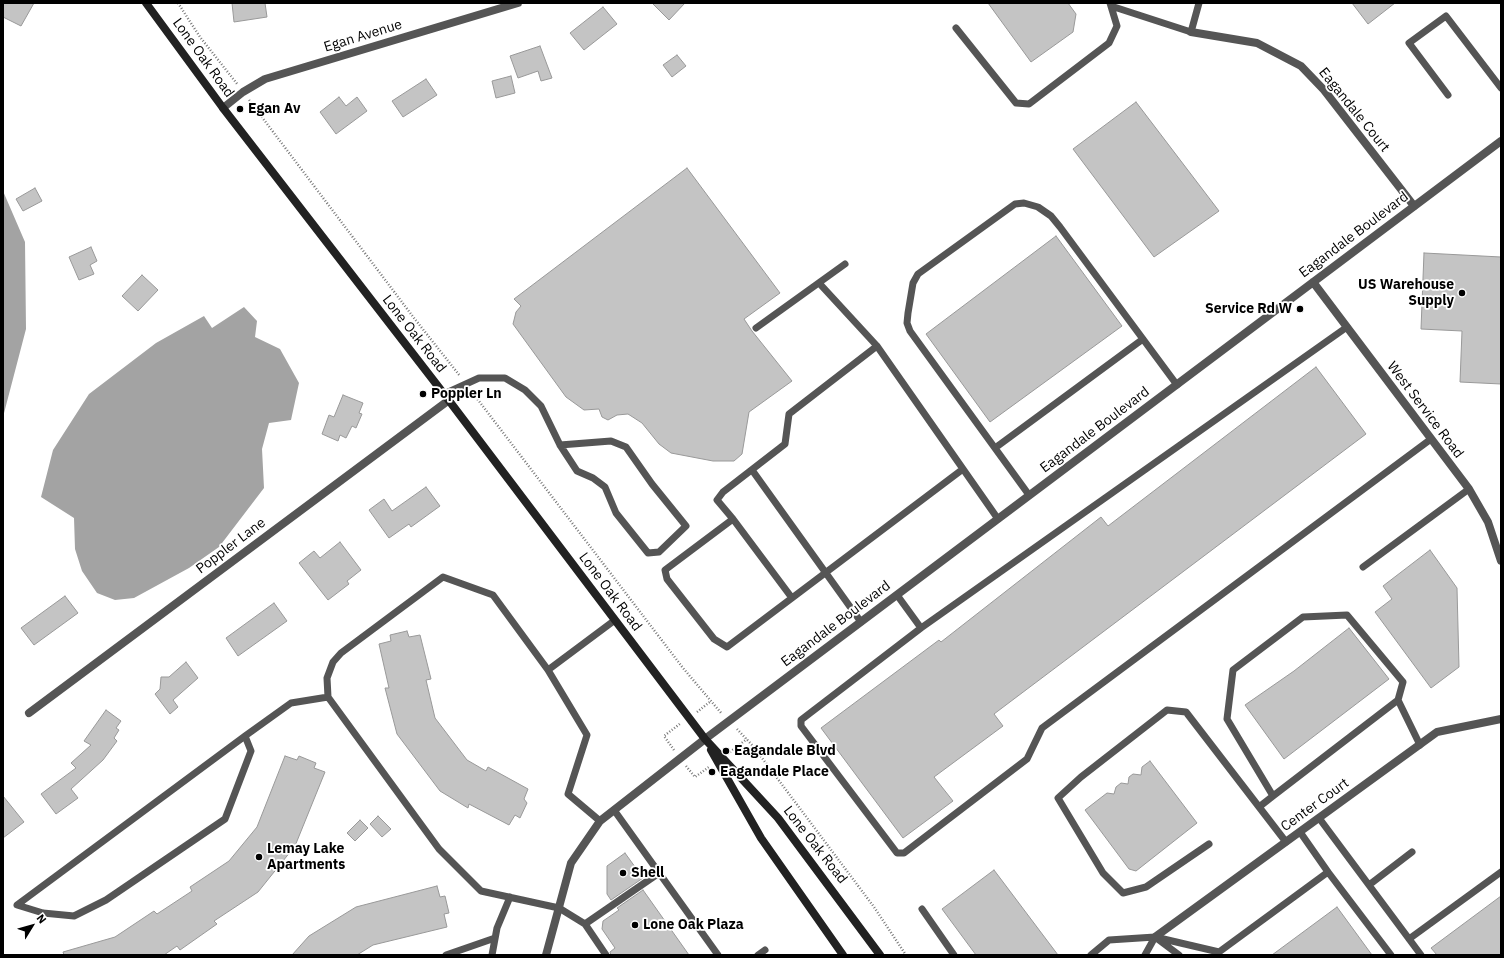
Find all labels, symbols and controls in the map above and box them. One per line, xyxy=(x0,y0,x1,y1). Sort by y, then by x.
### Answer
street label: Lone Oak Road xyxy=(169,15,237,101)
street label: Egan Avenue xyxy=(322,16,404,56)
street label: Eagandale Court xyxy=(1315,65,1393,155)
place label: Egan Av xyxy=(248,101,300,117)
marker: Egan Av xyxy=(235,104,245,114)
street label: Eagandale Boulevard xyxy=(1296,188,1412,282)
place label: US Warehouse Supply xyxy=(1358,277,1454,310)
marker: US Warehouse Supply xyxy=(1457,288,1467,298)
street label: Lone Oak Road xyxy=(378,292,450,376)
place label: Service Rd W xyxy=(1205,301,1292,317)
marker: Service Rd W xyxy=(1295,304,1305,314)
street label: West Service Road xyxy=(1383,358,1467,462)
street label: Eagandale Boulevard xyxy=(1037,383,1153,477)
place label: Poppler Ln xyxy=(431,386,502,402)
marker: Poppler Ln xyxy=(418,389,428,399)
street label: Poppler Lane xyxy=(193,515,269,577)
street label: Lone Oak Road xyxy=(575,549,645,635)
street label: Eagandale Boulevard xyxy=(778,577,894,671)
place label: Eagandale Blvd xyxy=(734,743,836,759)
marker: Eagandale Blvd xyxy=(721,746,731,756)
place label: Eagandale Place xyxy=(720,764,829,780)
marker: Eagandale Place xyxy=(707,767,717,777)
street label: Center Court xyxy=(1278,775,1352,835)
street label: Lone Oak Road xyxy=(779,803,851,887)
place label: Lemay Lake Apartments xyxy=(267,841,345,874)
marker: Lemay Lake Apartments xyxy=(254,852,264,862)
place label: Shell xyxy=(631,865,664,881)
marker: Shell xyxy=(618,868,628,878)
north arrow xyxy=(12,906,52,946)
text: N xyxy=(34,911,50,926)
place label: Lone Oak Plaza xyxy=(643,917,744,933)
marker: Lone Oak Plaza xyxy=(630,920,640,930)

